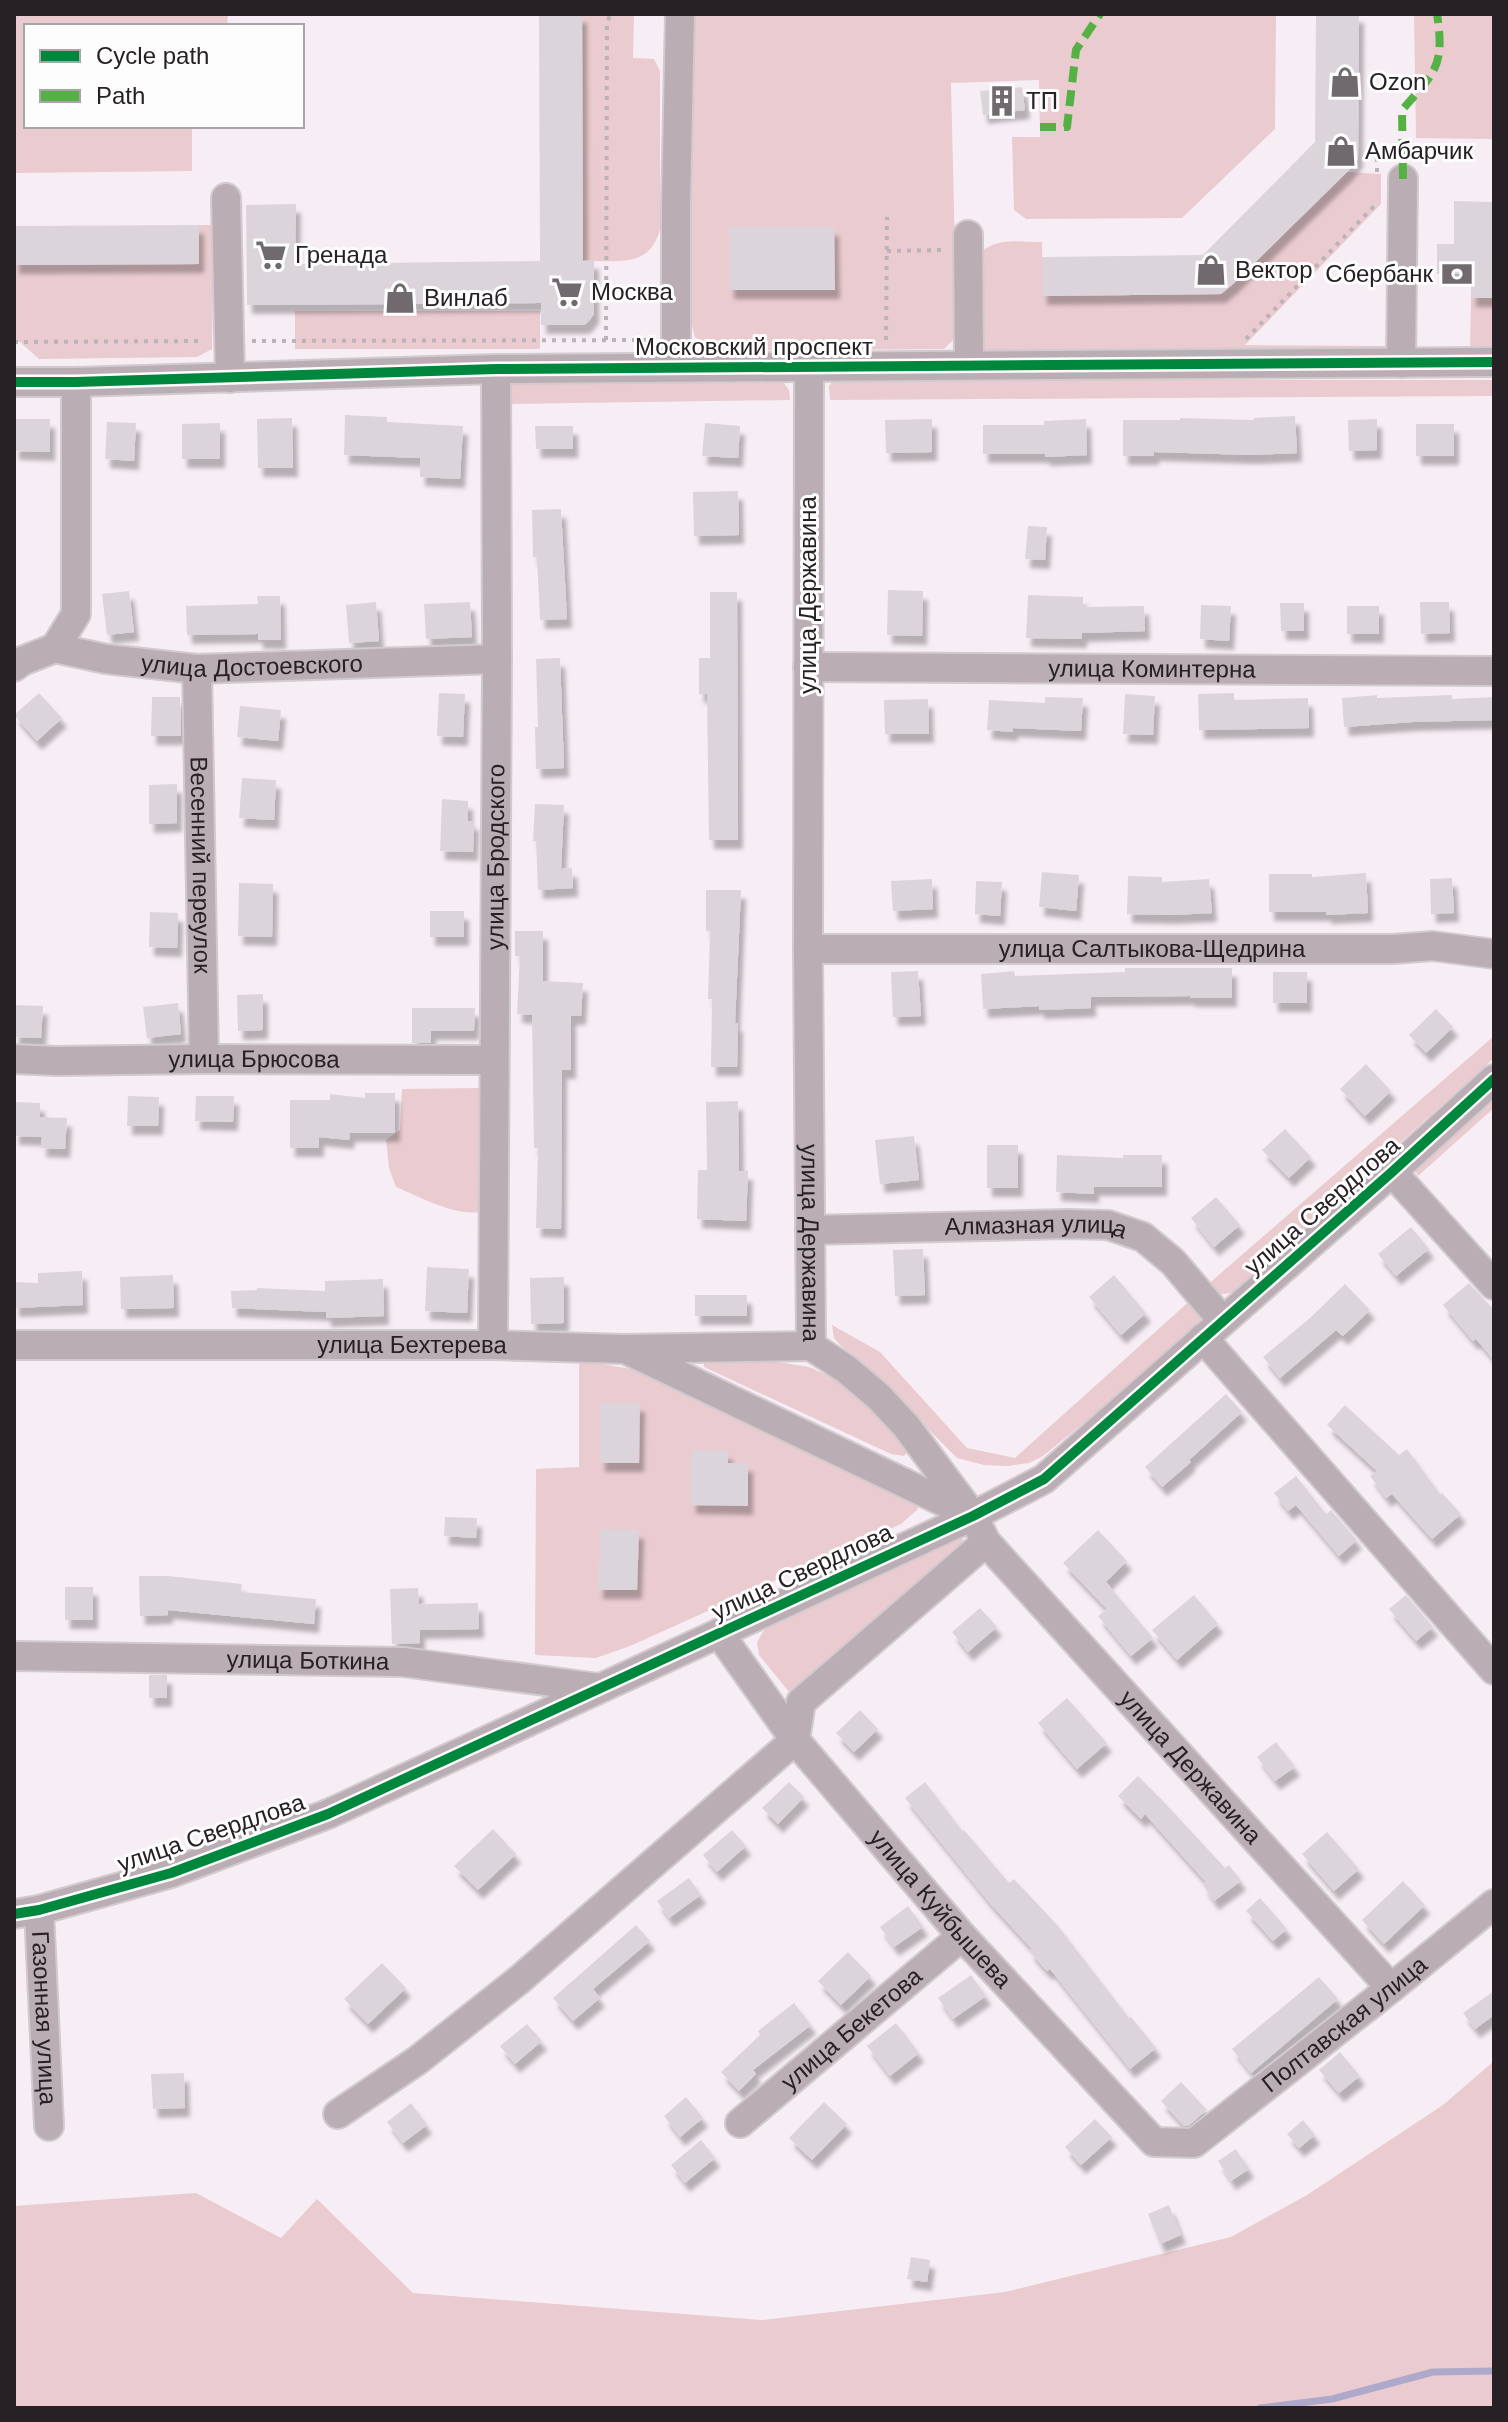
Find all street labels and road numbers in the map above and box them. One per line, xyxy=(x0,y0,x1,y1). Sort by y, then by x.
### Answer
street label: Московский проспект xyxy=(635,333,873,360)
street label: улица Державина xyxy=(794,495,821,694)
street label: улица Достоевского xyxy=(140,649,363,682)
street label: улица Коминтерна xyxy=(1048,654,1256,683)
street label: Весенний переулок xyxy=(186,756,216,974)
street label: улица Бродского xyxy=(481,764,509,950)
street label: улица Салтыкова-Щедрина xyxy=(999,935,1306,962)
street label: улица Брюсова xyxy=(168,1045,340,1072)
street label: улица Свердлова xyxy=(1239,1131,1405,1280)
street label: улица Державина xyxy=(796,1144,825,1343)
street label: Алмазная улица xyxy=(944,1210,1131,1244)
street label: улица Бехтерева xyxy=(317,1331,508,1358)
street label: улица Свердлова xyxy=(707,1518,897,1625)
street label: улица Боткина xyxy=(226,1645,390,1675)
street label: улица Державина xyxy=(1114,1684,1268,1849)
street label: улица Свердлова xyxy=(114,1788,309,1877)
street label: улица Куйбышева xyxy=(864,1824,1018,1994)
street label: Газонная улица xyxy=(27,1930,62,2106)
street label: Полтавская улица xyxy=(1256,1950,1433,2097)
street label: улица Бекетова xyxy=(776,1961,927,2095)

